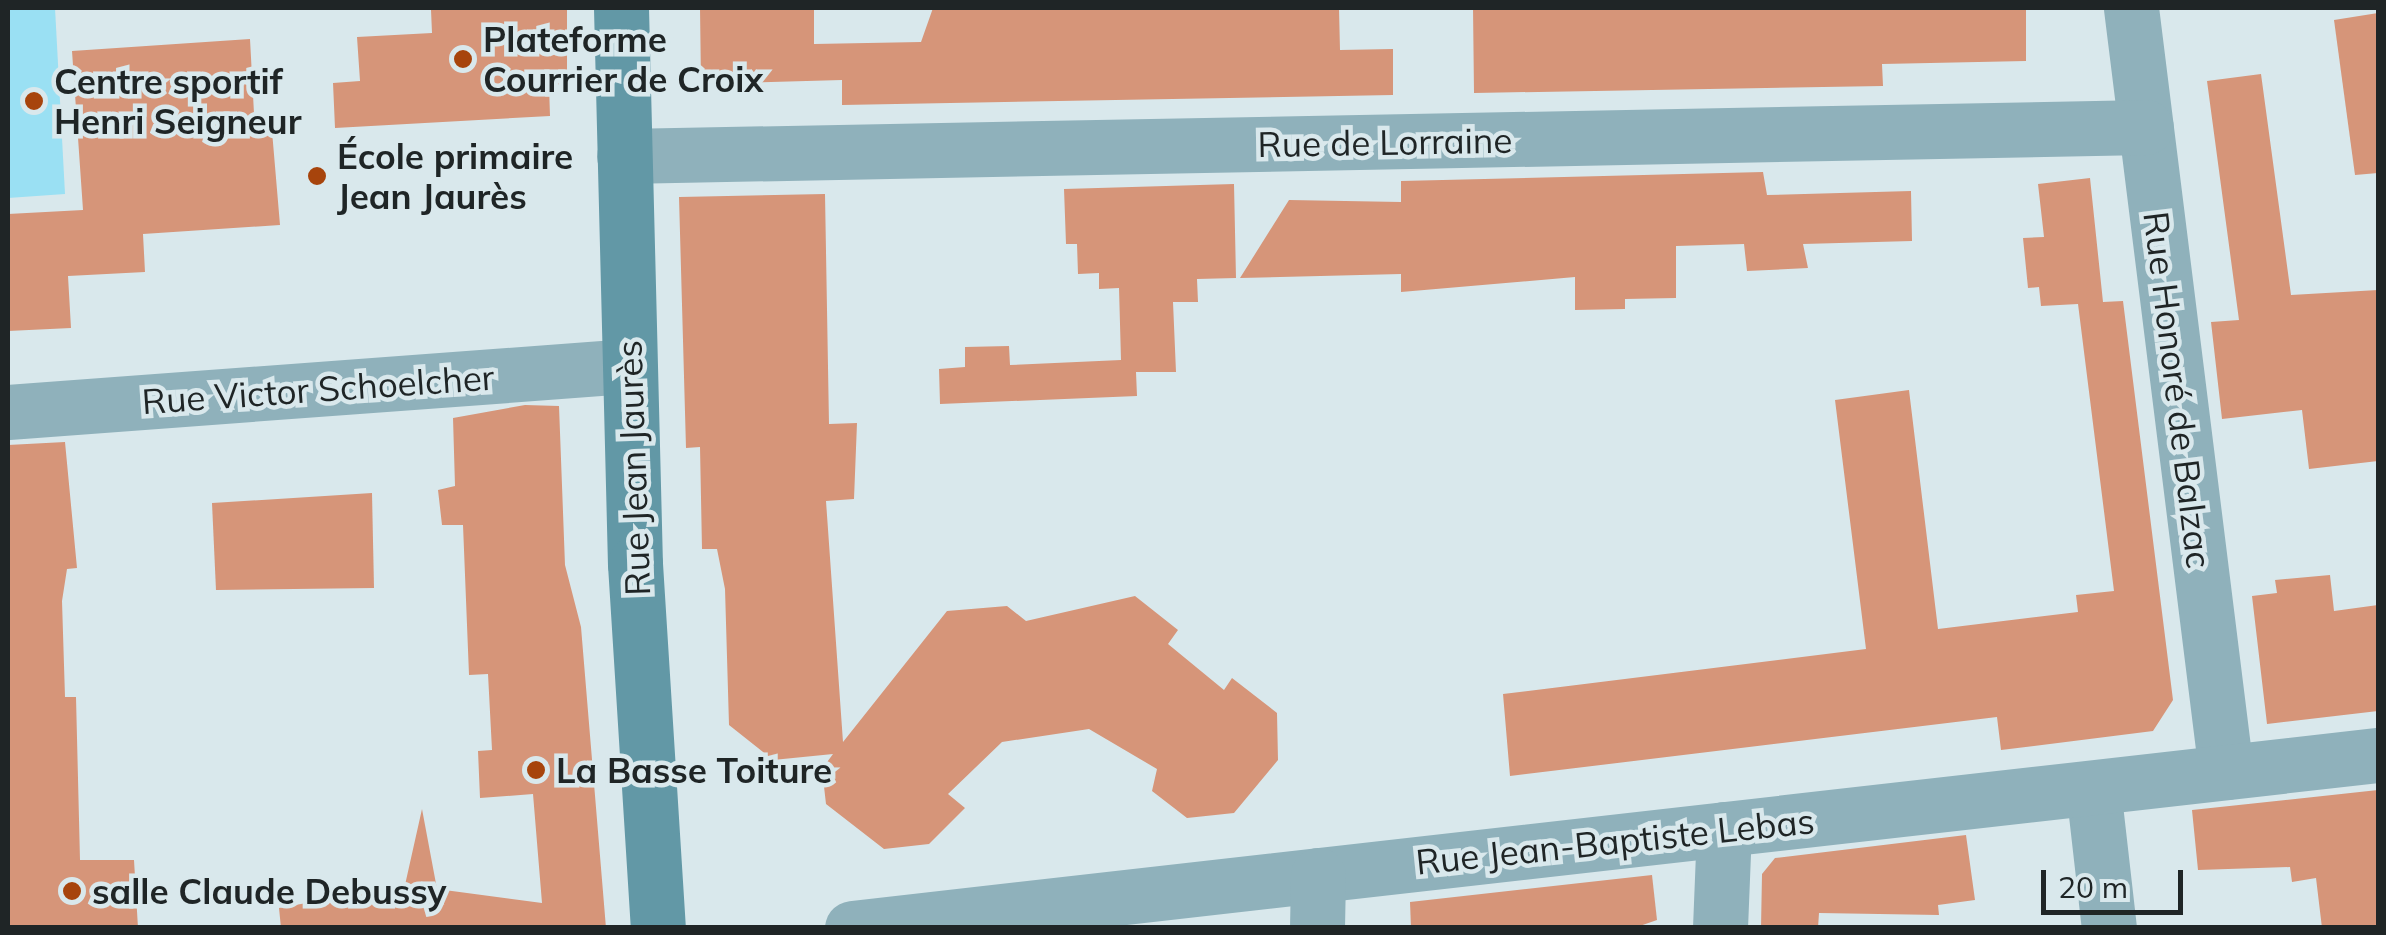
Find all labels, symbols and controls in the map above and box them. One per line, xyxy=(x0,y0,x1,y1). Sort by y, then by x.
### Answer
place label: Plateforme Courrier de Croix xyxy=(483,18,763,100)
marker: Plateforme Courrier de Croix xyxy=(452,48,474,70)
place label: Centre sportif Henri Seigneur xyxy=(54,60,301,142)
marker: Centre sportif Henri Seigneur xyxy=(23,90,45,112)
street label: Rue de Lorraine xyxy=(1257,119,1513,165)
place label: École primaire Jean Jaurès xyxy=(337,135,573,217)
marker: École primaire Jean Jaurès xyxy=(306,165,328,187)
street label: Rue Honoré de Balzac xyxy=(2135,209,2221,571)
street label: Rue Jean Jaurès xyxy=(608,340,658,596)
street label: Rue Victor Schoelcher xyxy=(140,356,496,422)
place label: La Basse Toiture xyxy=(556,749,832,791)
marker: La Basse Toiture xyxy=(525,759,547,781)
street label: Rue Jean-Baptiste Lebas xyxy=(1414,799,1816,883)
scale bar xyxy=(2046,850,2188,912)
text: 20 m xyxy=(2058,868,2128,906)
place label: salle Claude Debussy xyxy=(92,870,447,912)
marker: salle Claude Debussy xyxy=(61,880,83,902)

